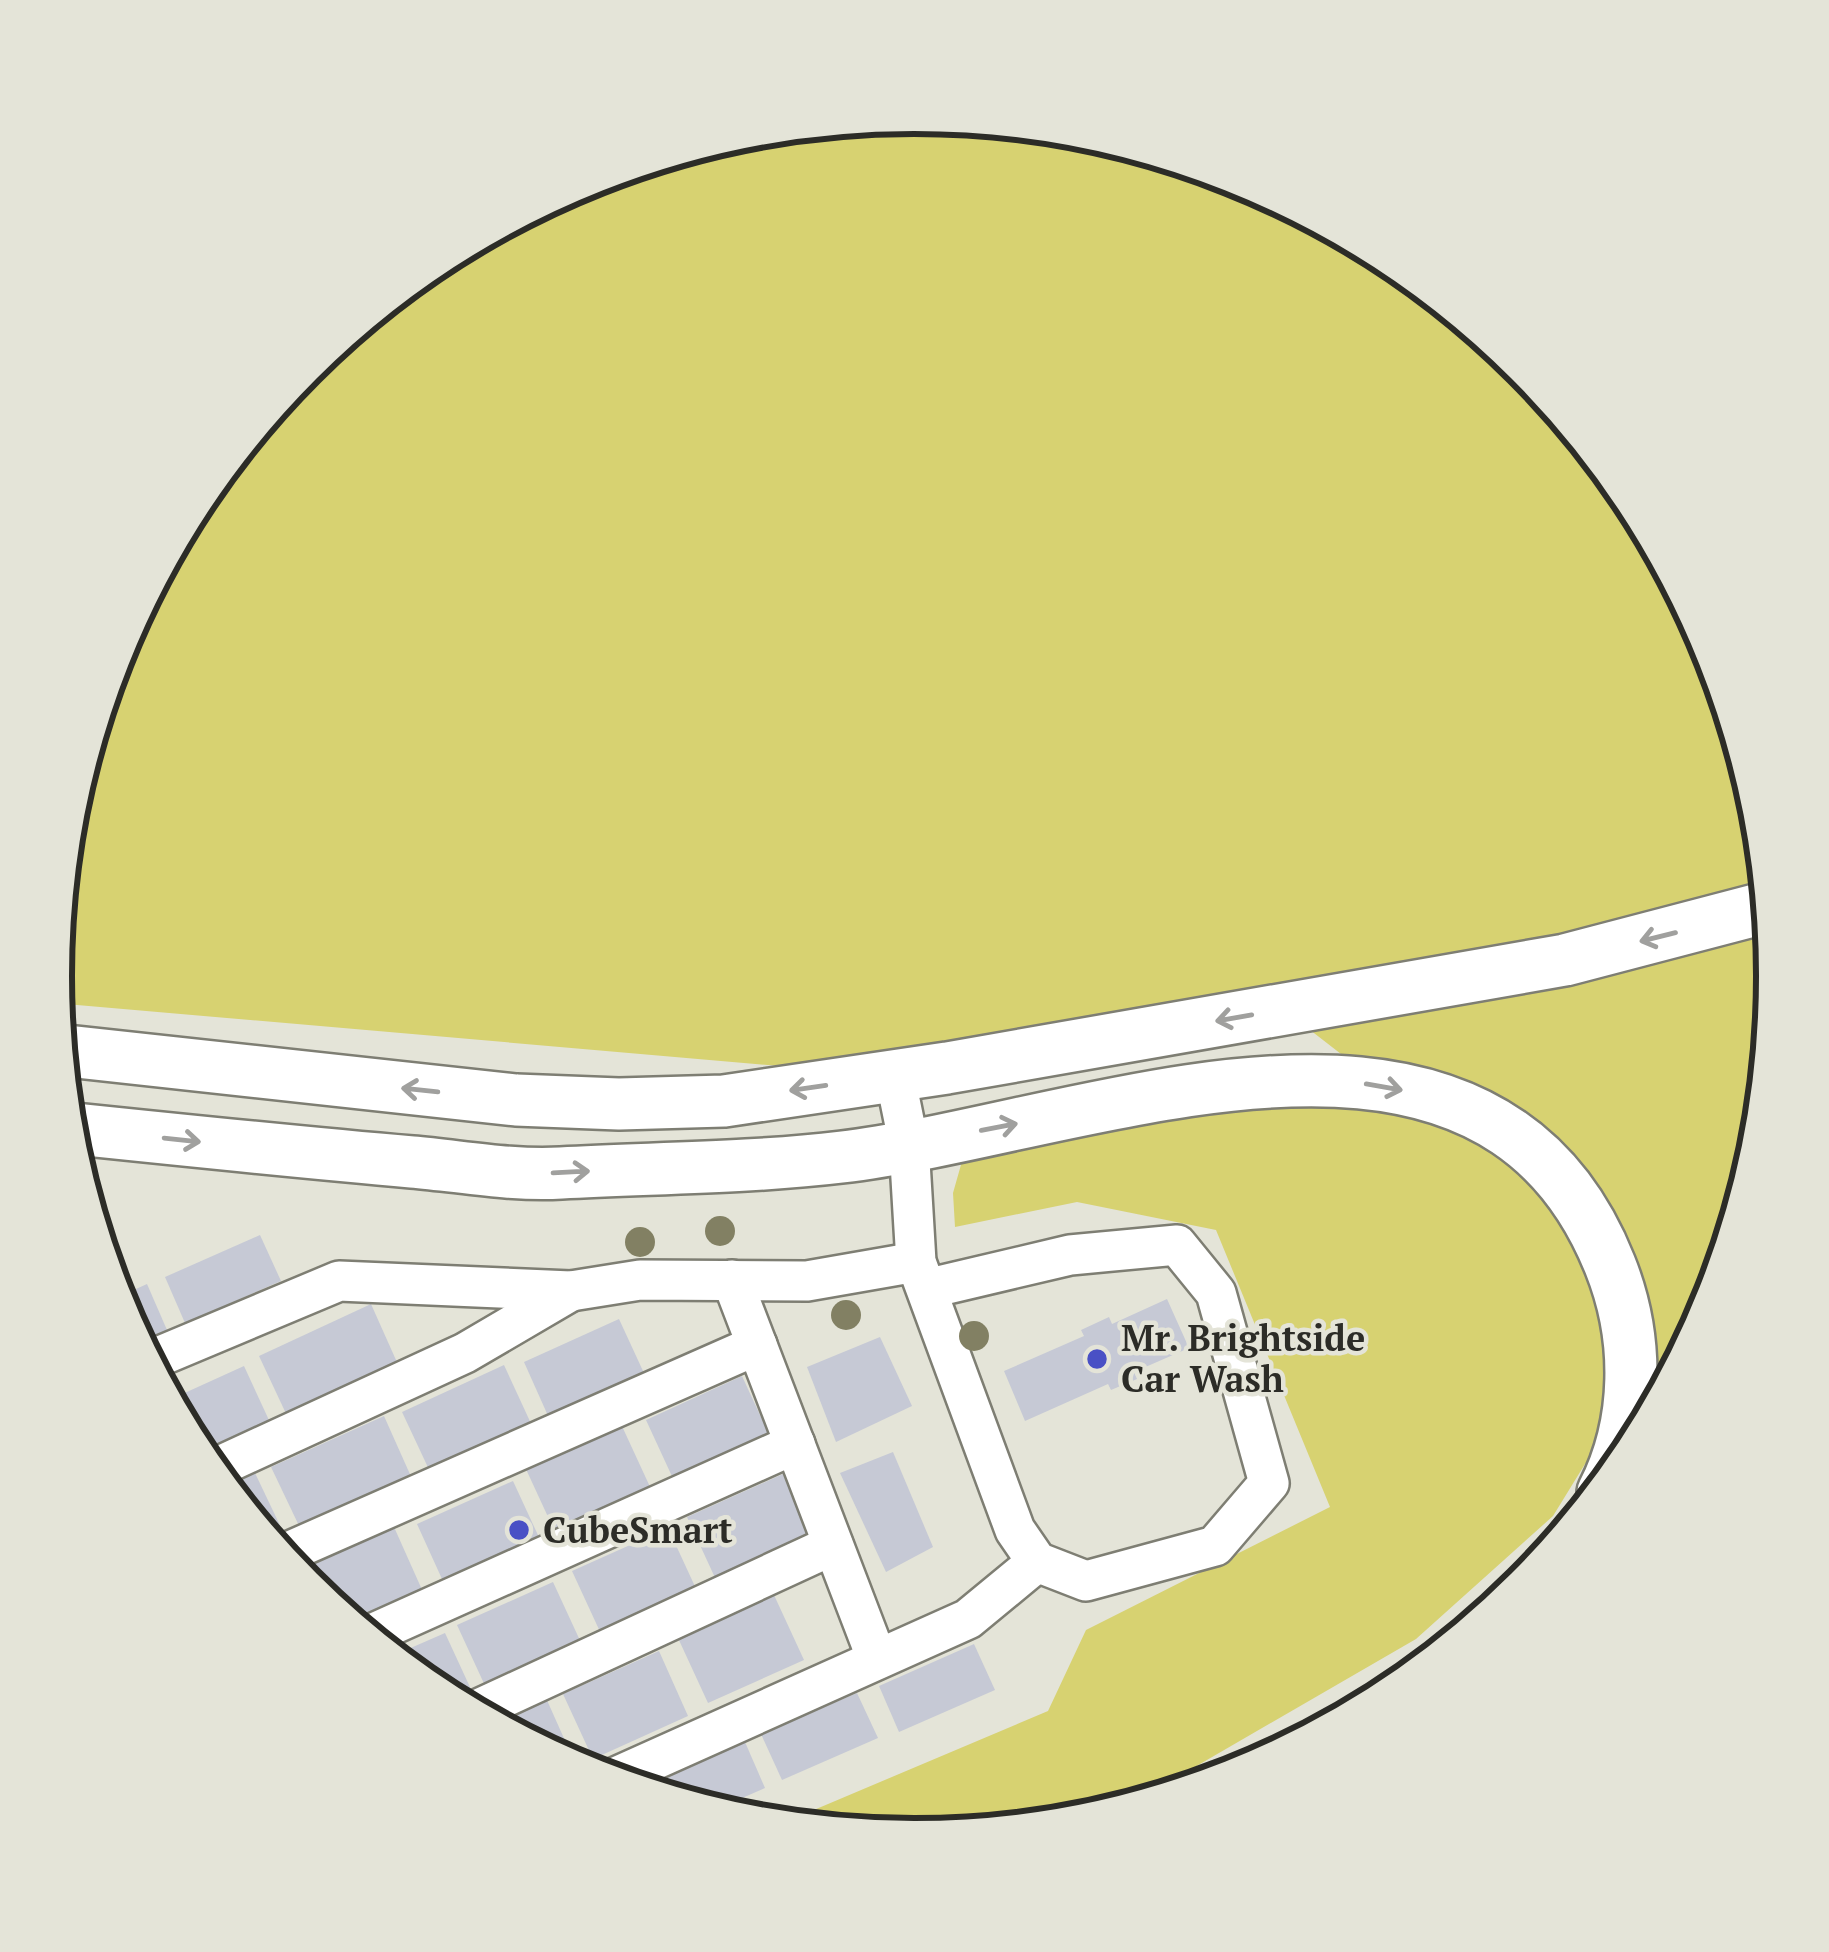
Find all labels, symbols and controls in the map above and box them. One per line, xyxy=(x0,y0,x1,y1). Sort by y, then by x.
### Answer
one-way arrow xyxy=(1640,927,1678,949)
one-way arrow xyxy=(1215,1007,1254,1030)
one-way arrow xyxy=(1364,1077,1403,1100)
one-way arrow xyxy=(401,1078,440,1100)
one-way arrow xyxy=(789,1078,828,1101)
one-way arrow xyxy=(979,1115,1018,1137)
one-way arrow xyxy=(162,1130,201,1152)
one-way arrow xyxy=(551,1160,590,1183)
place label: Mr. Brightside Car Wash xyxy=(1121,1314,1365,1402)
marker: Mr. Brightside Car Wash xyxy=(1084,1346,1110,1372)
place label: CubeSmart xyxy=(543,1506,733,1553)
marker: CubeSmart xyxy=(506,1517,532,1543)

